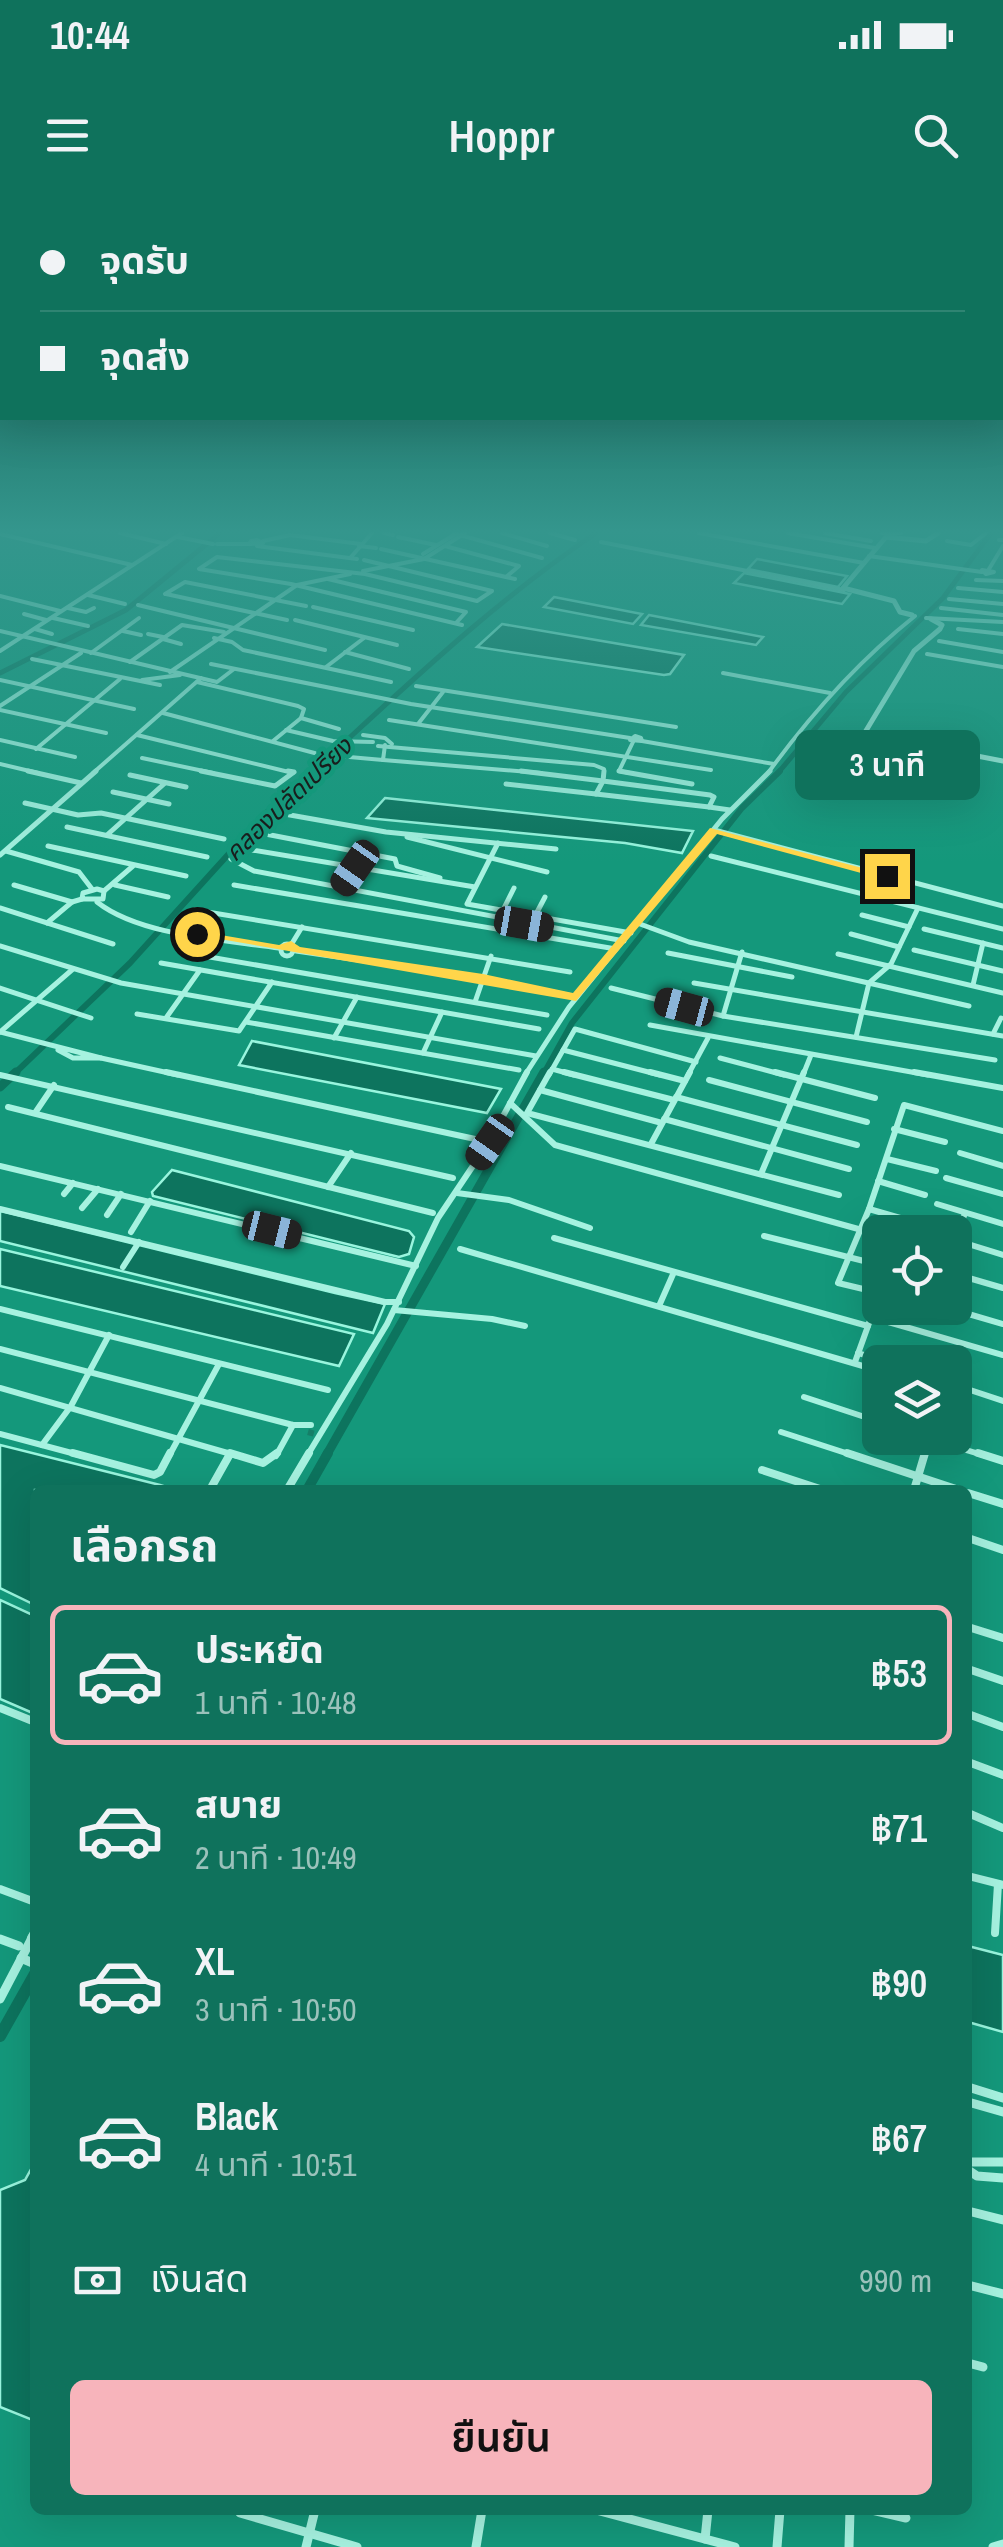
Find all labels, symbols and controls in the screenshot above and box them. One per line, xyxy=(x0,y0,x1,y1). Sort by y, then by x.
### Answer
text: 10:44 xyxy=(50,10,130,61)
text: Hoppr xyxy=(449,105,554,166)
icon: menu xyxy=(40,108,95,163)
icon: search xyxy=(908,108,963,163)
text: จุดรับ xyxy=(100,235,189,286)
text: จุดส่ง xyxy=(100,331,190,382)
water label: คลองปลัดเปรียง xyxy=(217,728,360,869)
callout: 3 นาที xyxy=(794,731,980,801)
text: 3 นาที xyxy=(850,743,925,786)
car xyxy=(326,835,384,901)
route end xyxy=(865,854,910,899)
car xyxy=(492,904,556,944)
route start xyxy=(175,912,220,957)
car xyxy=(651,985,717,1029)
car xyxy=(461,1109,519,1175)
car xyxy=(239,1208,305,1252)
map controls xyxy=(862,1215,972,1455)
button: locate xyxy=(862,1215,972,1325)
button: layers xyxy=(862,1345,972,1455)
text: เลือกรถ xyxy=(70,1514,218,1575)
text: ประหยัด xyxy=(195,1624,324,1675)
icon: car xyxy=(75,1630,165,1720)
text: ฿53 xyxy=(870,1648,927,1699)
text: 1 นาที · 10:48 xyxy=(195,1681,357,1724)
text: สบาย xyxy=(195,1779,282,1830)
icon: car xyxy=(75,1785,165,1875)
text: ฿71 xyxy=(870,1803,927,1854)
text: 2 นาที · 10:49 xyxy=(195,1836,357,1879)
text: XL xyxy=(195,1936,235,1987)
icon: car xyxy=(75,1940,165,2030)
text: ฿90 xyxy=(870,1958,927,2009)
text: 3 นาที · 10:50 xyxy=(195,1988,357,2031)
text: Black xyxy=(195,2091,278,2142)
icon: car xyxy=(75,2095,165,2185)
text: ฿67 xyxy=(870,2113,927,2164)
text: 4 นาที · 10:51 xyxy=(195,2143,357,2186)
icon: cash xyxy=(70,2253,125,2308)
text: เงินสด xyxy=(150,2253,249,2304)
text: 990 m xyxy=(859,2259,932,2302)
button: ยืนยัน xyxy=(70,2380,932,2495)

